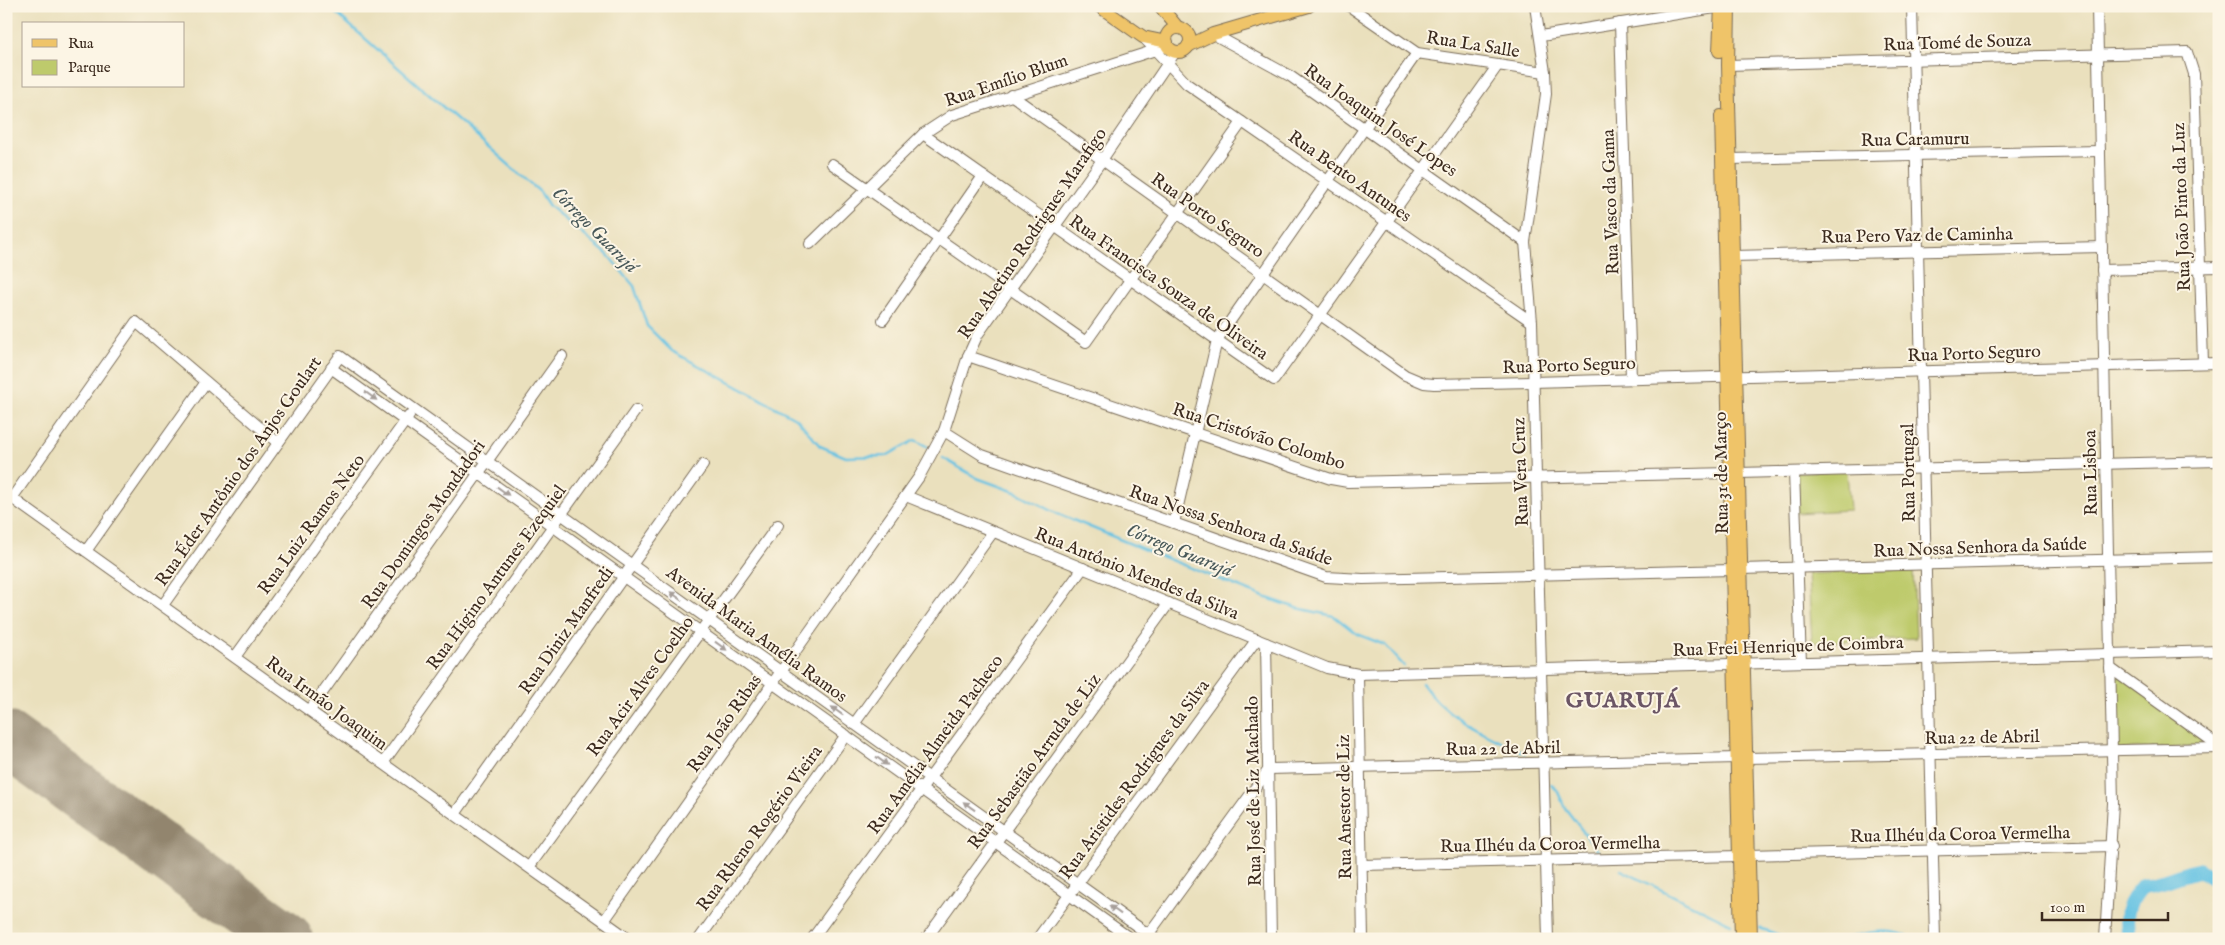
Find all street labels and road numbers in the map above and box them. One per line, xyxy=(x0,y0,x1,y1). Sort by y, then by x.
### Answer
street label: Rua La Salle xyxy=(1424,27,1521,64)
street label: Rua Tomé de Souza xyxy=(1883,29,2032,58)
street label: Rua Emílio Blum xyxy=(942,49,1071,113)
street label: Rua Joaquim José Lopes xyxy=(1299,60,1461,183)
street label: Rua João Pinto da Luz xyxy=(2168,122,2197,292)
street label: Rua Abetino Rodrigues Marafigo xyxy=(954,124,1113,344)
street label: Rua Bento Antunes xyxy=(1283,126,1415,228)
street label: Rua Vasco da Gama xyxy=(1597,128,1626,275)
street label: Rua Caramuru xyxy=(1860,128,1970,153)
street label: Rua Porto Seguro xyxy=(1146,168,1269,264)
street label: Rua Francisca Souza de Oliveira xyxy=(1064,211,1272,366)
street label: Rua Pero Vaz de Caminha xyxy=(1821,223,2013,250)
street label: Rua Porto Seguro xyxy=(1907,341,2042,368)
street label: Rua Éder Antônio dos Anjos Goulart xyxy=(149,351,328,591)
street label: Rua Porto Seguro xyxy=(1502,353,1637,380)
street label: Rua Cristóvão Colombo xyxy=(1169,399,1348,476)
street label: Rua 31 de Março xyxy=(1710,411,1735,534)
street label: Rua Vera Cruz xyxy=(1508,417,1535,527)
street label: Rua Portugal xyxy=(1897,423,1922,523)
street label: Rua Lisboa xyxy=(2079,430,2104,516)
street label: Rua Domingos Mondadori xyxy=(357,436,491,614)
street label: Rua Luiz Ramos Neto xyxy=(253,450,371,600)
street label: Rua Higino Antunes Ezequiel xyxy=(422,481,572,675)
street label: Rua Nossa Senhora da Saúde xyxy=(1126,481,1335,572)
street label: Rua Antônio Mendes da Silva xyxy=(1031,523,1242,626)
street label: Rua Nossa Senhora da Saúde xyxy=(1873,533,2087,564)
street label: Avenida Maria Amélia Ramos xyxy=(660,561,851,709)
street label: Rua Diniz Manfredi xyxy=(515,562,620,699)
street label: Rua Acir Alves Coelho xyxy=(582,612,700,762)
street label: Rua Frei Henrique de Coimbra xyxy=(1672,632,1904,663)
street label: Rua Amélia Almeida Pacheco xyxy=(863,650,1009,839)
street label: Rua Irmão Joaquim xyxy=(260,652,392,756)
street label: Rua Sebastião Arruda de Liz xyxy=(964,669,1107,854)
street label: Rua João Ribas xyxy=(683,670,768,777)
street label: Rua Aristides Rodrigues da Silva xyxy=(1055,675,1216,884)
street label: Rua José de Liz Machado xyxy=(1241,695,1268,886)
street label: Rua 22 de Abril xyxy=(1924,726,2040,751)
street label: Rua Anestor de Liz xyxy=(1333,734,1358,880)
street label: Rua 22 de Abril xyxy=(1445,737,1561,762)
street label: Rua Rheno Rogério Vieira xyxy=(692,741,828,916)
street label: Rua Ilhéu da Coroa Vermelha xyxy=(1850,822,2071,849)
street label: Rua Ilhéu da Coroa Vermelha xyxy=(1440,832,1661,859)

